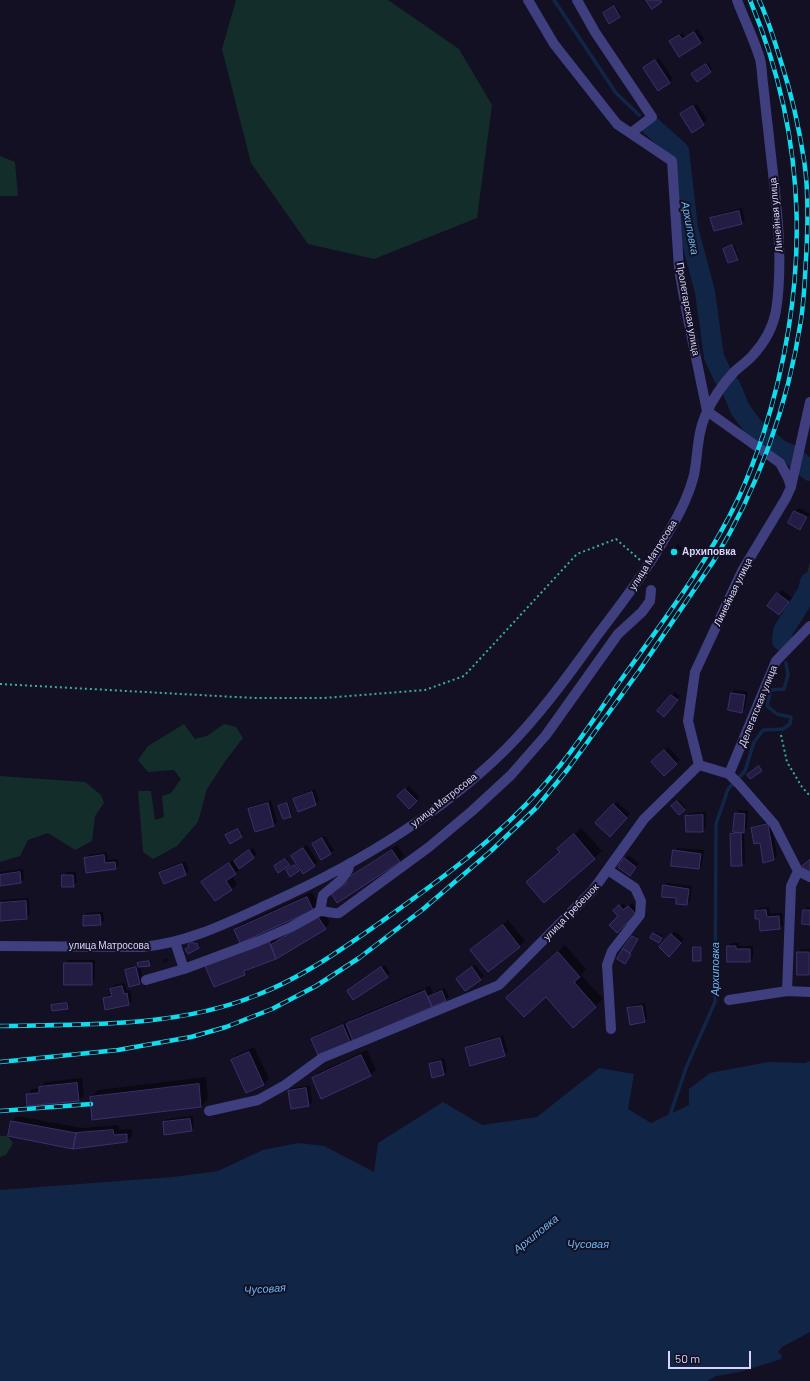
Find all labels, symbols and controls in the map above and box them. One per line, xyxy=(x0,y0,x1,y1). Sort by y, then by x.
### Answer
street label: Линейная улица xyxy=(767,177,785,253)
water label: Архиповка xyxy=(678,200,702,256)
street label: Пролетарская улица xyxy=(674,261,702,357)
street label: улица Матросова xyxy=(627,518,679,592)
place label: Архиповка xyxy=(682,546,736,558)
marker: Архиповка xyxy=(669,547,679,557)
street label: Линейная улица xyxy=(711,556,755,628)
street label: Делегатская улица xyxy=(736,664,780,748)
street label: улица Матросова xyxy=(409,771,479,829)
street label: улица Гребешок xyxy=(541,881,601,943)
street label: улица Матросова xyxy=(69,940,149,952)
water label: Архиповка xyxy=(708,942,722,996)
water label: Архиповка xyxy=(511,1212,561,1256)
water label: Чусовая xyxy=(567,1237,609,1251)
water label: Чусовая xyxy=(244,1281,286,1297)
scale bar xyxy=(670,1343,753,1369)
text: 50 m xyxy=(675,1351,700,1365)

